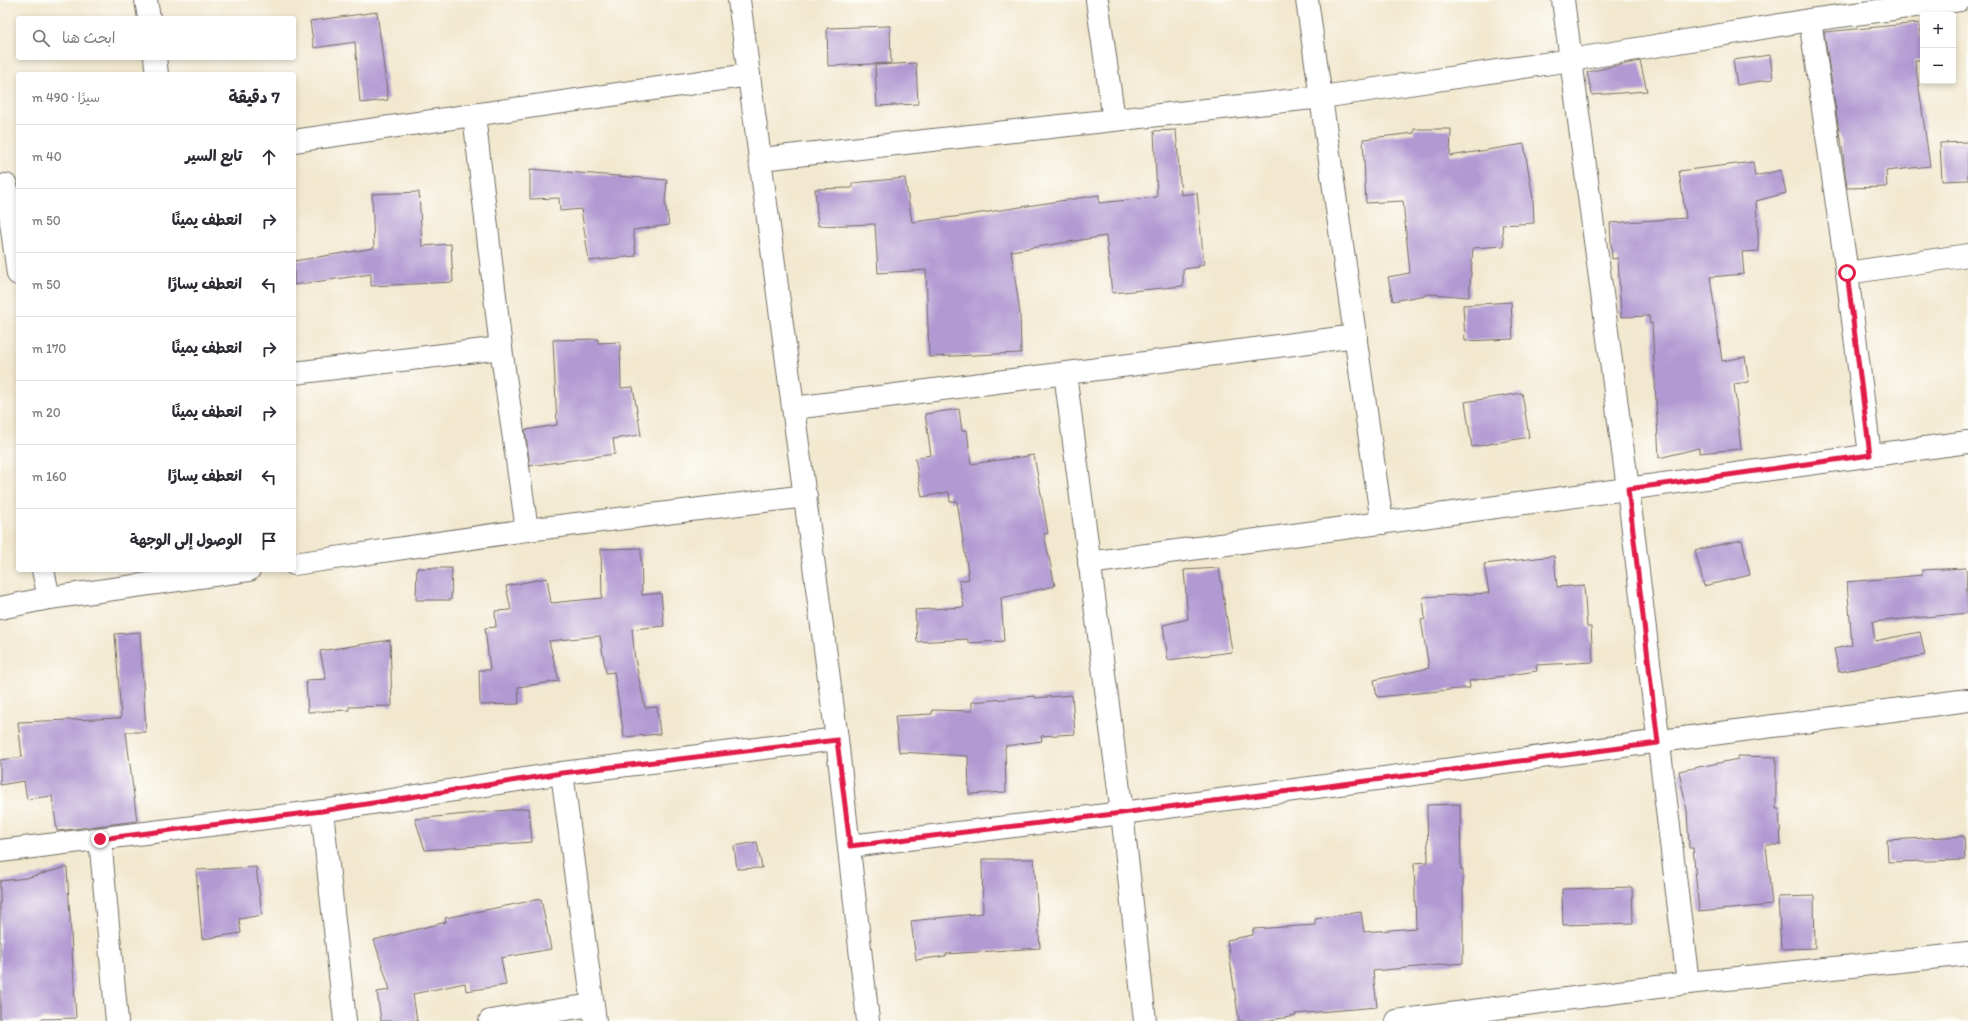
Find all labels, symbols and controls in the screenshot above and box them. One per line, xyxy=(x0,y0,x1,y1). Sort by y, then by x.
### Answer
map controls xyxy=(1920,12,1956,84)
button: + xyxy=(1920,12,1956,48)
search box xyxy=(16,16,296,60)
icon: search xyxy=(30,27,52,49)
text: ابحث هنا xyxy=(62,29,116,47)
button: − xyxy=(1920,48,1956,84)
text: 7 دقيقة xyxy=(229,87,280,107)
text: سيرًا · 490 m xyxy=(32,90,100,105)
icon: ahead xyxy=(258,146,280,168)
text: تابع السير xyxy=(185,147,242,165)
text: 40 m xyxy=(32,149,62,164)
icon: right xyxy=(258,210,280,232)
text: انعطف يمينًا xyxy=(172,211,242,229)
text: 50 m xyxy=(32,213,61,228)
route start xyxy=(1838,264,1856,282)
icon: left xyxy=(258,274,280,296)
text: انعطف يسارًا xyxy=(168,275,242,293)
text: 50 m xyxy=(32,277,61,292)
icon: right xyxy=(258,338,280,360)
text: انعطف يمينًا xyxy=(172,339,242,357)
text: 170 m xyxy=(32,341,66,356)
icon: right xyxy=(258,402,280,424)
text: انعطف يمينًا xyxy=(172,403,242,421)
text: 20 m xyxy=(32,405,61,420)
icon: left xyxy=(258,466,280,488)
text: انعطف يسارًا xyxy=(168,467,242,485)
text: 160 m xyxy=(32,469,67,484)
icon: arrive xyxy=(258,530,280,552)
text: الوصول إلى الوجهة xyxy=(130,531,242,549)
route end xyxy=(91,830,109,848)

